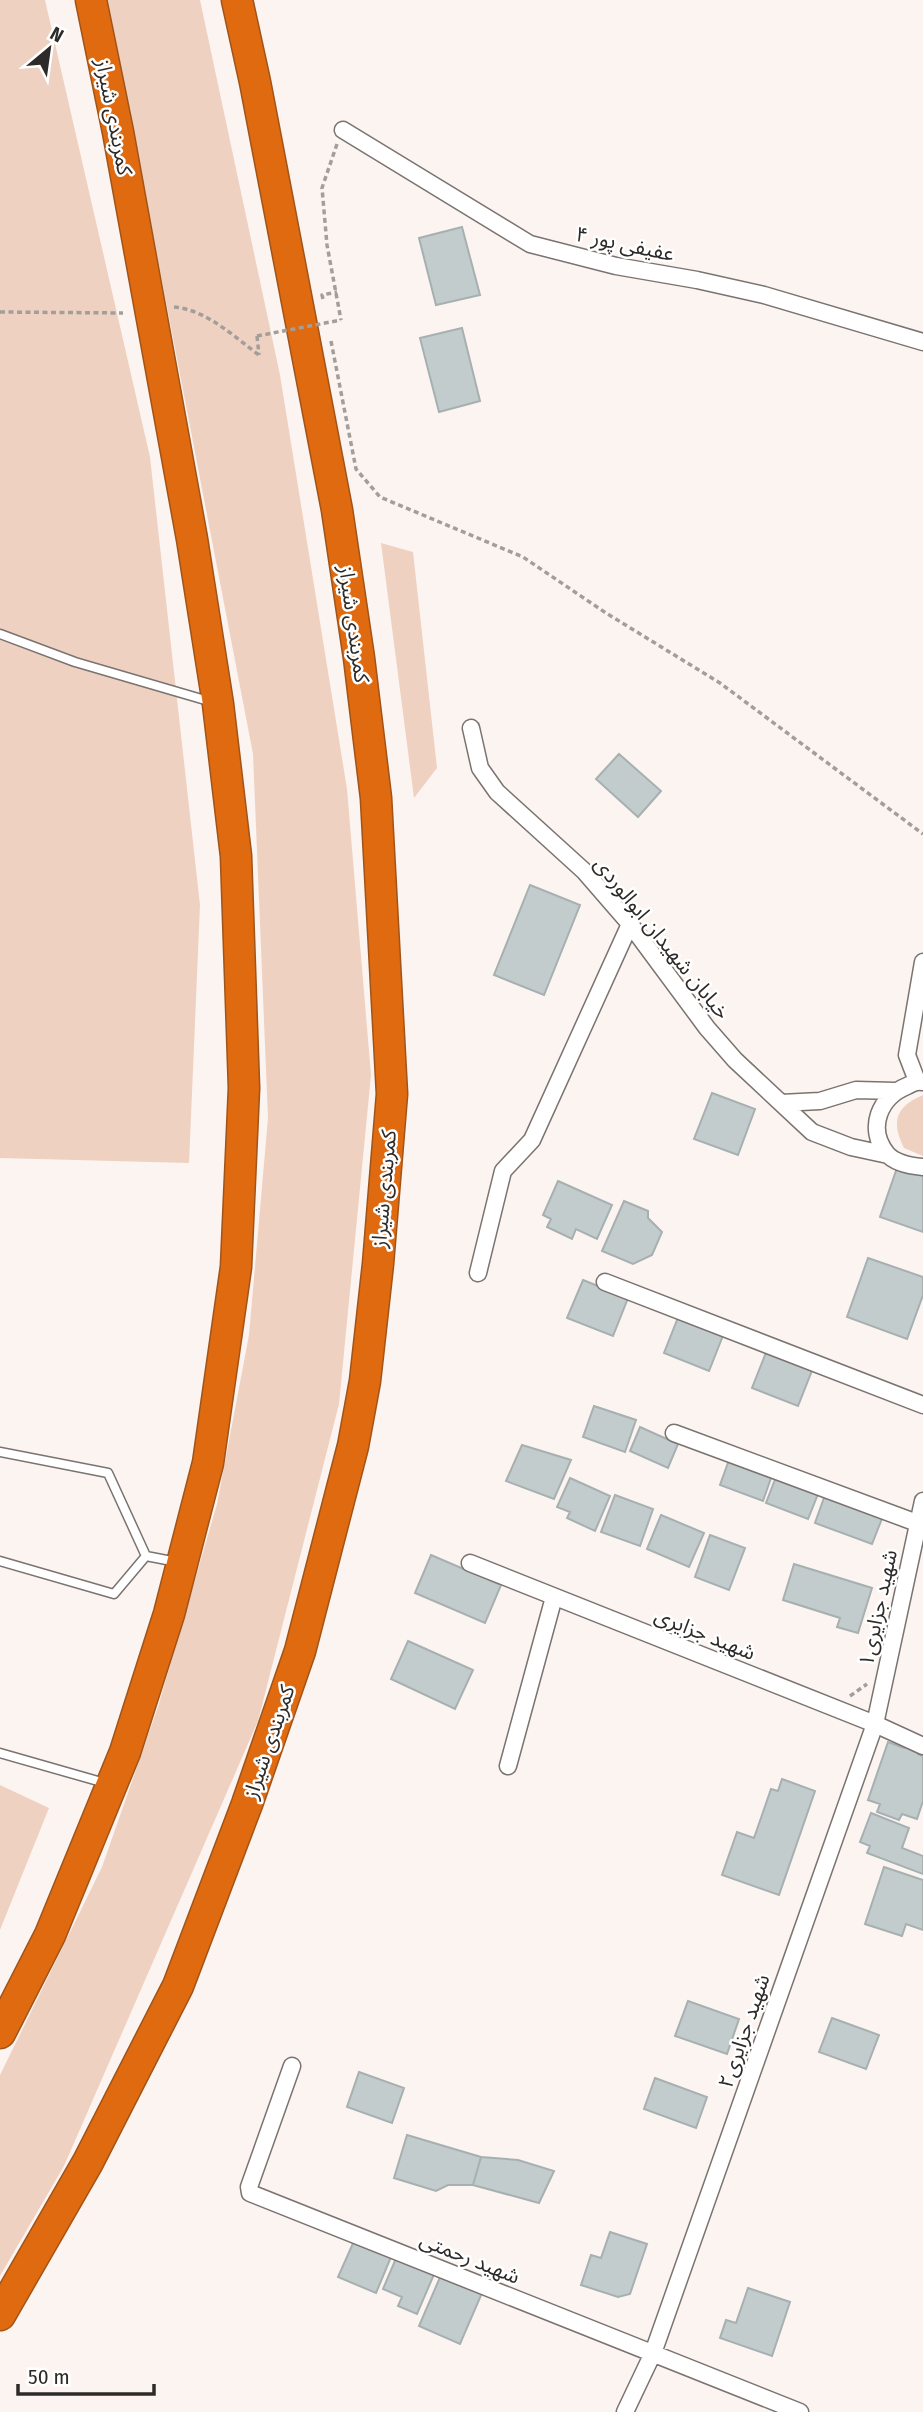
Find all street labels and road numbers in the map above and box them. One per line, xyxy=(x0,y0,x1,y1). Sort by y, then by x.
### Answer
street label: کمربندی شیراز xyxy=(90,56,138,178)
street label: عفیفی پور ۴ xyxy=(573,221,677,267)
street label: کمربندی شیراز xyxy=(333,563,375,685)
street label: خیابان شهیدان ابوالوردی xyxy=(588,851,736,1025)
street label: کمربندی شیراز xyxy=(366,1129,402,1250)
street label: شهید جزایری۱ xyxy=(853,1547,903,1669)
street label: شهید جزایری xyxy=(651,1602,759,1666)
street label: کمربندی شیراز xyxy=(237,1682,301,1803)
street label: شهید جزایری۲ xyxy=(712,1971,776,2091)
street label: شهید رحمتی xyxy=(416,2226,524,2290)

